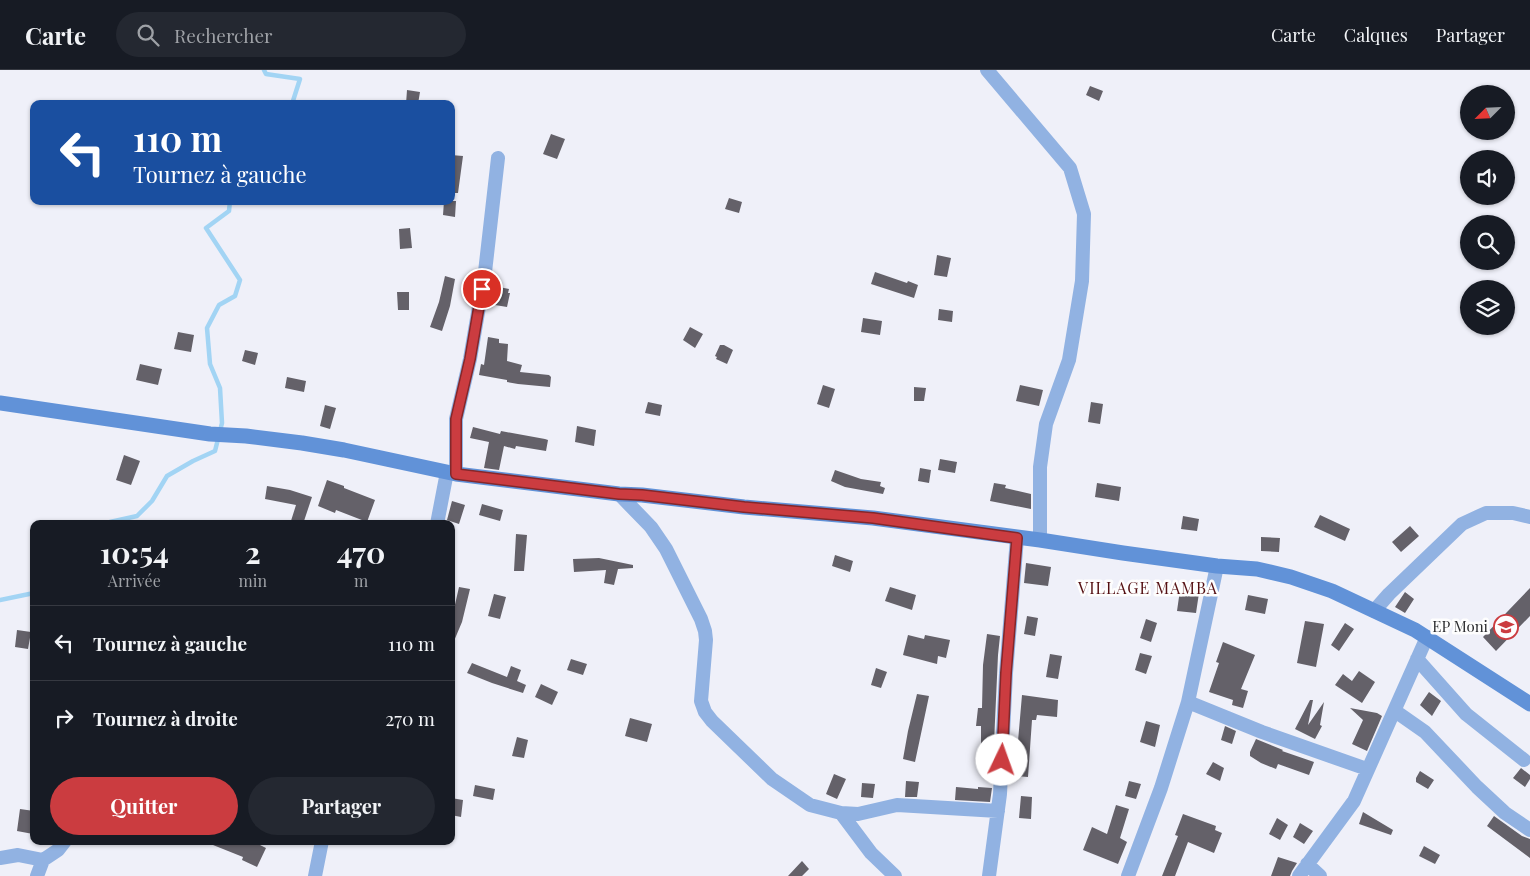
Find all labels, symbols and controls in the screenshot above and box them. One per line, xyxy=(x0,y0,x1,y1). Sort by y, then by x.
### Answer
search box xyxy=(116,12,466,57)
text: Carte xyxy=(25,19,86,51)
icon: search xyxy=(134,21,162,49)
text: Rechercher xyxy=(174,22,273,48)
text: Carte xyxy=(1271,23,1316,47)
text: Calques xyxy=(1344,23,1408,47)
text: Partager xyxy=(1436,23,1505,47)
north arrow xyxy=(1460,85,1515,140)
map controls xyxy=(1460,85,1515,335)
text: 110 m xyxy=(133,114,222,161)
icon: left xyxy=(50,120,115,185)
button: sound xyxy=(1460,150,1515,205)
text: Tournez à gauche xyxy=(133,159,307,189)
button: search xyxy=(1460,215,1515,270)
pin xyxy=(461,268,503,310)
icon: arrive xyxy=(468,275,496,303)
button: layers xyxy=(1460,280,1515,335)
text: 10:54 xyxy=(100,532,169,572)
text: 2 xyxy=(245,532,261,572)
text: 470 xyxy=(337,532,385,572)
text: Arrivée xyxy=(108,570,161,591)
text: min xyxy=(239,570,267,591)
text: m xyxy=(354,570,368,591)
district label: VILLAGE MAMBA xyxy=(1077,577,1218,598)
school or university icon: EP Moni xyxy=(1493,614,1519,640)
place label: EP Moni xyxy=(1432,616,1489,636)
icon: left xyxy=(50,629,78,657)
text: Tournez à gauche xyxy=(93,630,247,656)
text: 110 m xyxy=(388,630,435,656)
icon: right xyxy=(50,704,78,732)
text: Tournez à droite xyxy=(93,705,238,731)
text: 270 m xyxy=(385,705,435,731)
position arrow xyxy=(975,733,1027,785)
button: Quitter xyxy=(50,777,238,835)
button: Partager xyxy=(248,777,435,835)

